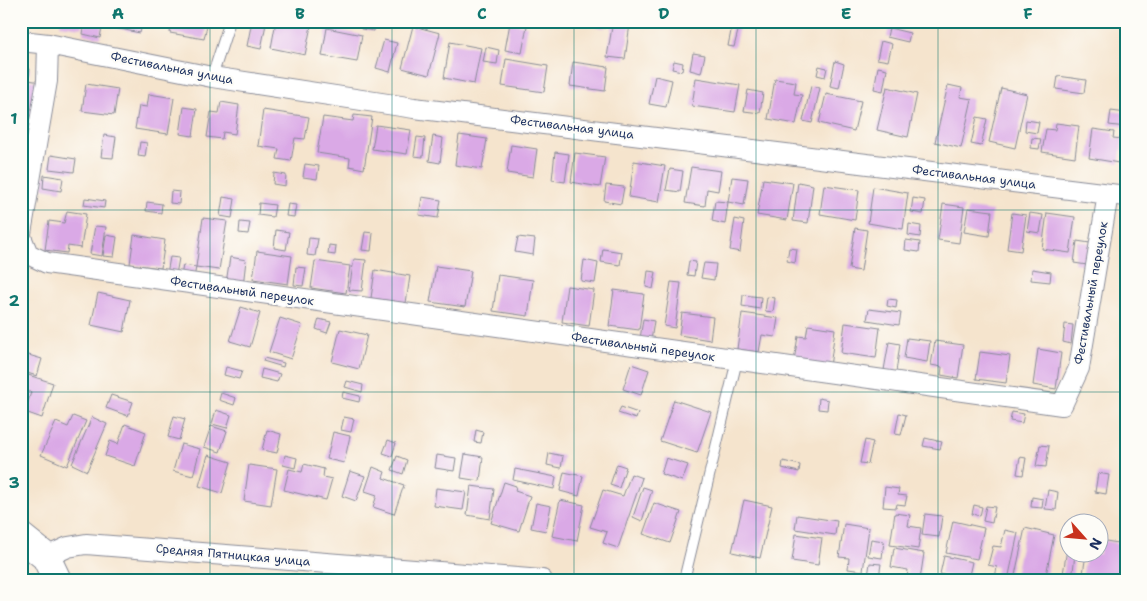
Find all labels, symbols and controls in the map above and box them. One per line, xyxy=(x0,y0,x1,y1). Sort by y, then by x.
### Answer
text: A xyxy=(112,3,124,24)
text: B xyxy=(295,3,305,24)
text: C xyxy=(477,3,487,24)
text: D xyxy=(658,3,670,24)
text: E xyxy=(841,3,851,24)
text: F xyxy=(1023,3,1033,24)
street label: Фестивальная улица xyxy=(109,48,235,88)
text: 1 xyxy=(10,108,18,129)
street label: Фестивальная улица xyxy=(509,111,635,143)
street label: Фестивальная улица xyxy=(911,161,1037,193)
street label: Фестивальный переулок xyxy=(1071,220,1112,366)
street label: Фестивальный переулок xyxy=(169,273,316,309)
text: 2 xyxy=(8,290,20,311)
street label: Фестивальный переулок xyxy=(570,329,717,365)
text: 3 xyxy=(8,472,20,493)
north arrow xyxy=(1060,514,1110,564)
text: N xyxy=(1085,535,1106,553)
street label: Средняя Пятницкая улица xyxy=(155,540,311,570)

